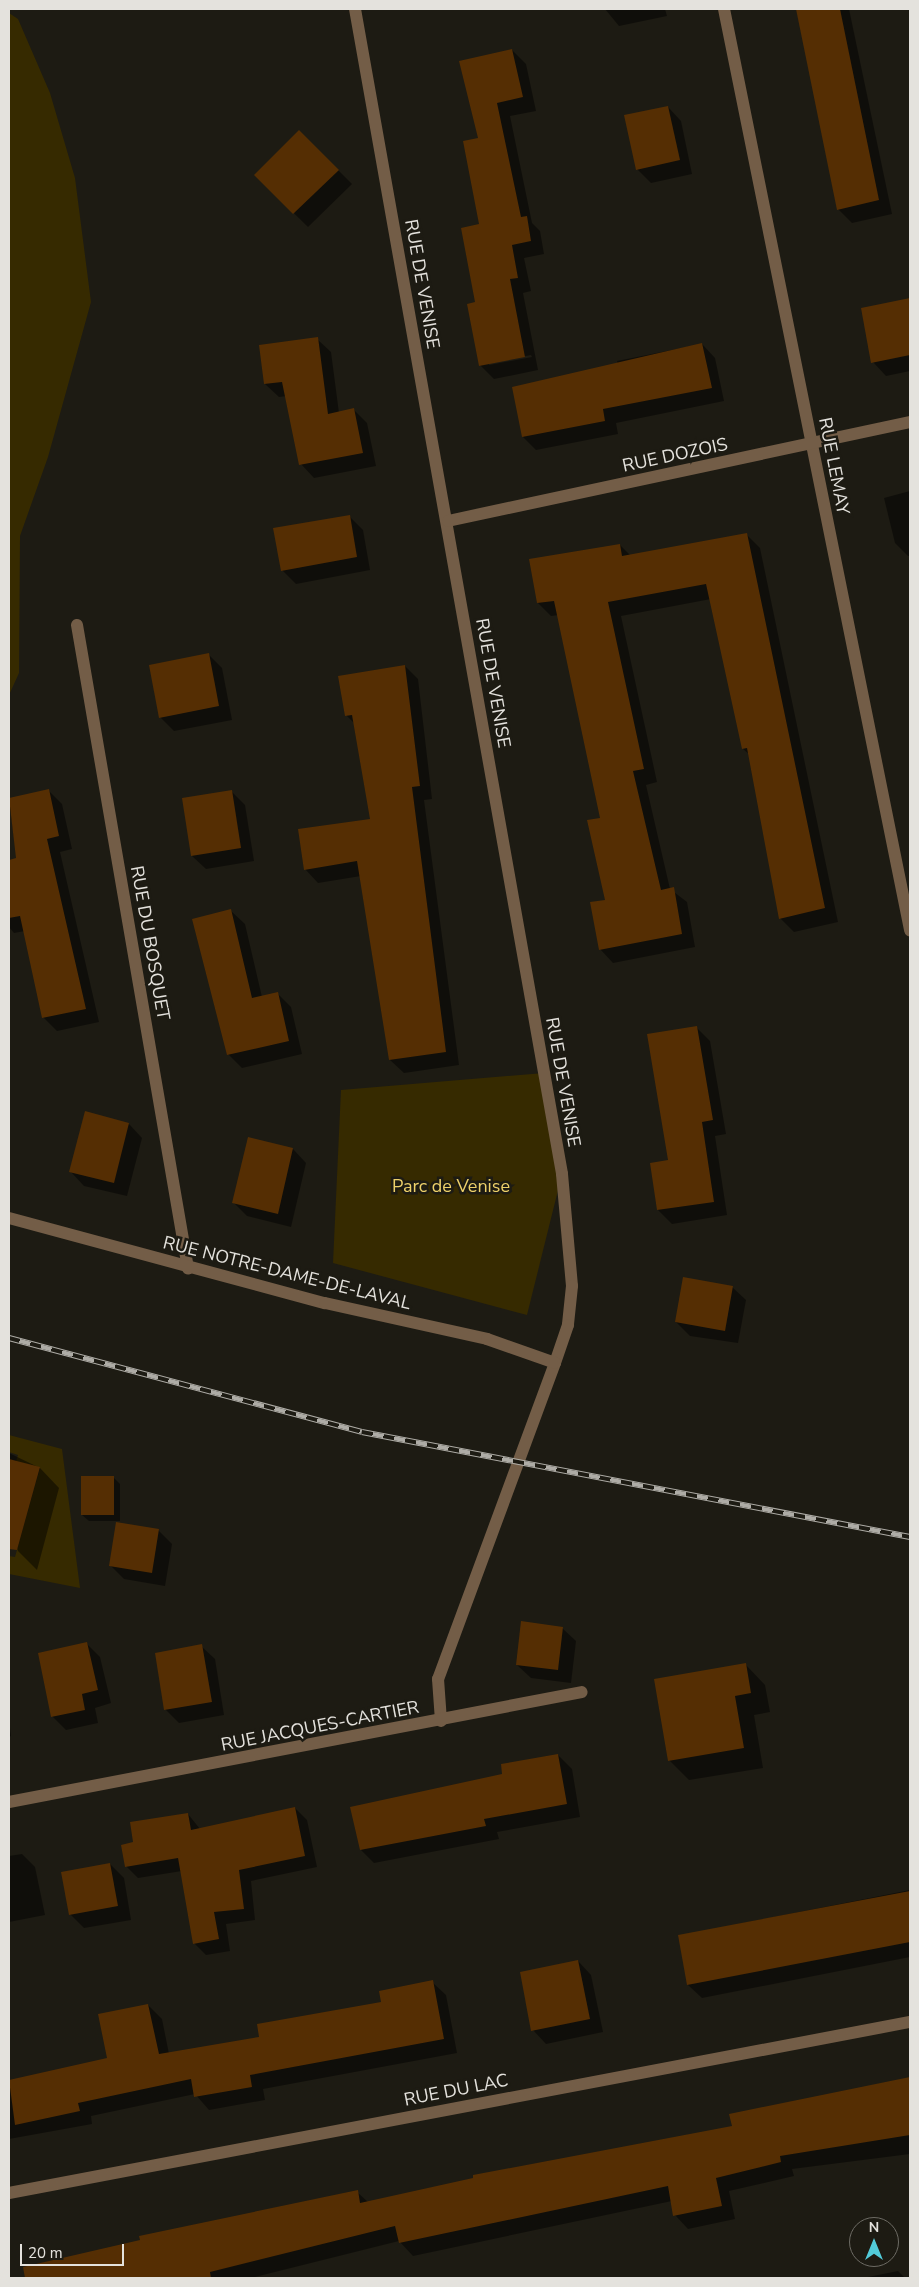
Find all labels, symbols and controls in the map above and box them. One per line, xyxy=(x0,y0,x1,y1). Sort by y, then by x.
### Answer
street label: RUE DE VENISE xyxy=(400,218,444,350)
street label: RUE LEMAY xyxy=(814,416,854,516)
street label: RUE DOZOIS xyxy=(620,433,730,477)
street label: RUE DE VENISE xyxy=(471,617,515,749)
street label: RUE DU BOSQUET xyxy=(126,864,174,1022)
street label: RUE DE VENISE xyxy=(541,1016,585,1148)
park label: Parc de Venise xyxy=(392,1175,510,1197)
street label: RUE NOTRE-DAME-DE-LAVAL xyxy=(161,1232,413,1314)
street label: RUE JACQUES-CARTIER xyxy=(219,1696,421,1756)
street label: RUE DU LAC xyxy=(402,2069,510,2111)
north arrow xyxy=(849,2217,899,2267)
text: N xyxy=(869,2218,879,2237)
scale bar xyxy=(22,2234,126,2266)
text: 20 m xyxy=(28,2243,63,2263)

